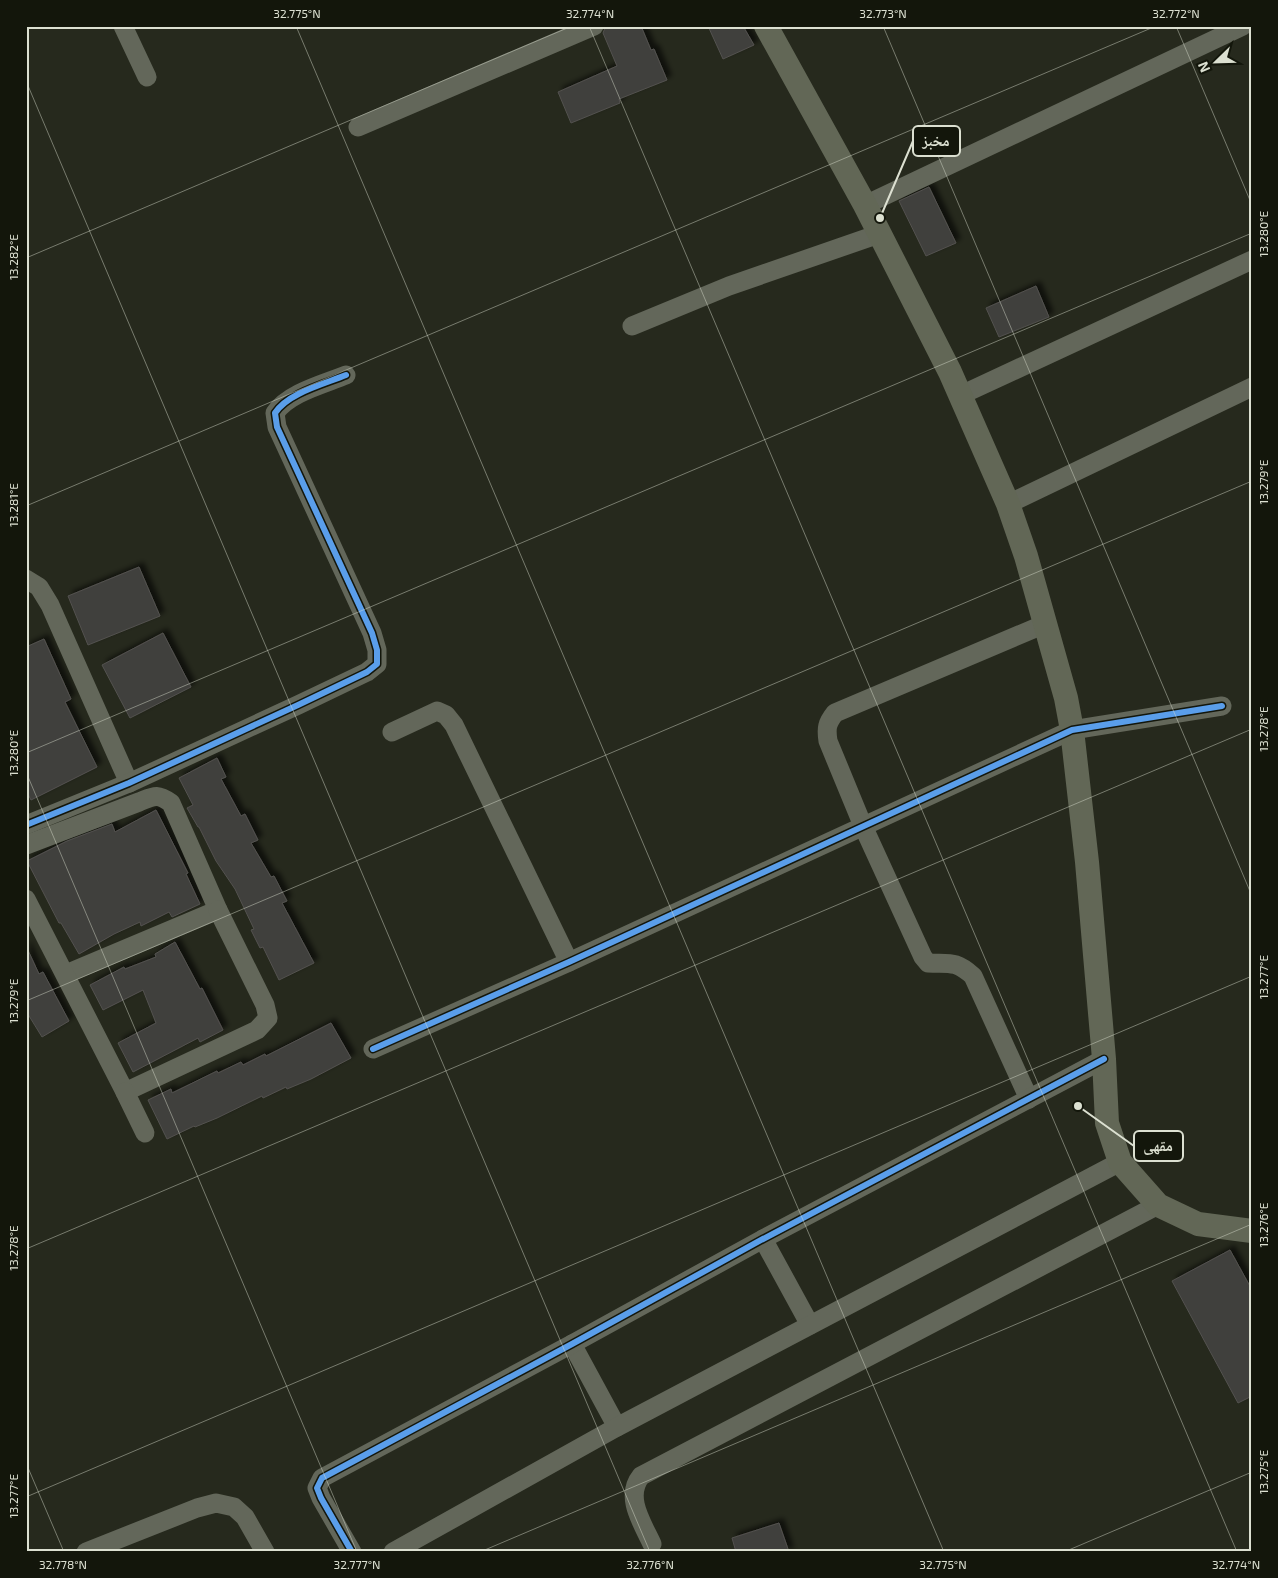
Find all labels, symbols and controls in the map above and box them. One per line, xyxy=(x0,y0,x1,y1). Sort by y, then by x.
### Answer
text: 32.775°N xyxy=(273,6,321,20)
text: 32.774°N xyxy=(566,6,614,20)
text: 32.773°N xyxy=(859,6,907,20)
text: 32.772°N xyxy=(1152,6,1200,20)
north arrow xyxy=(1190,38,1240,88)
text: N xyxy=(1194,59,1213,75)
callout: مخبز xyxy=(913,126,960,156)
text: مخبز xyxy=(921,131,950,150)
text: 13.280°E xyxy=(1256,210,1270,257)
text: 13.282°E xyxy=(6,234,20,280)
text: 13.279°E xyxy=(1256,459,1270,505)
text: 13.281°E xyxy=(6,483,20,527)
text: 13.278°E xyxy=(1256,706,1270,752)
text: 13.280°E xyxy=(6,729,20,776)
text: 13.277°E xyxy=(1256,955,1270,999)
text: 13.279°E xyxy=(6,978,20,1024)
callout: مقهى xyxy=(1134,1131,1183,1161)
text: مقهى xyxy=(1143,1136,1173,1155)
text: 13.276°E xyxy=(1256,1202,1270,1248)
text: 13.278°E xyxy=(6,1225,20,1271)
text: 13.275°E xyxy=(1256,1449,1270,1494)
text: 13.277°E xyxy=(6,1474,20,1518)
text: 32.778°N xyxy=(39,1557,87,1571)
text: 32.777°N xyxy=(334,1557,380,1571)
text: 32.776°N xyxy=(626,1557,674,1571)
text: 32.775°N xyxy=(919,1557,967,1571)
text: 32.774°N xyxy=(1212,1557,1260,1571)

